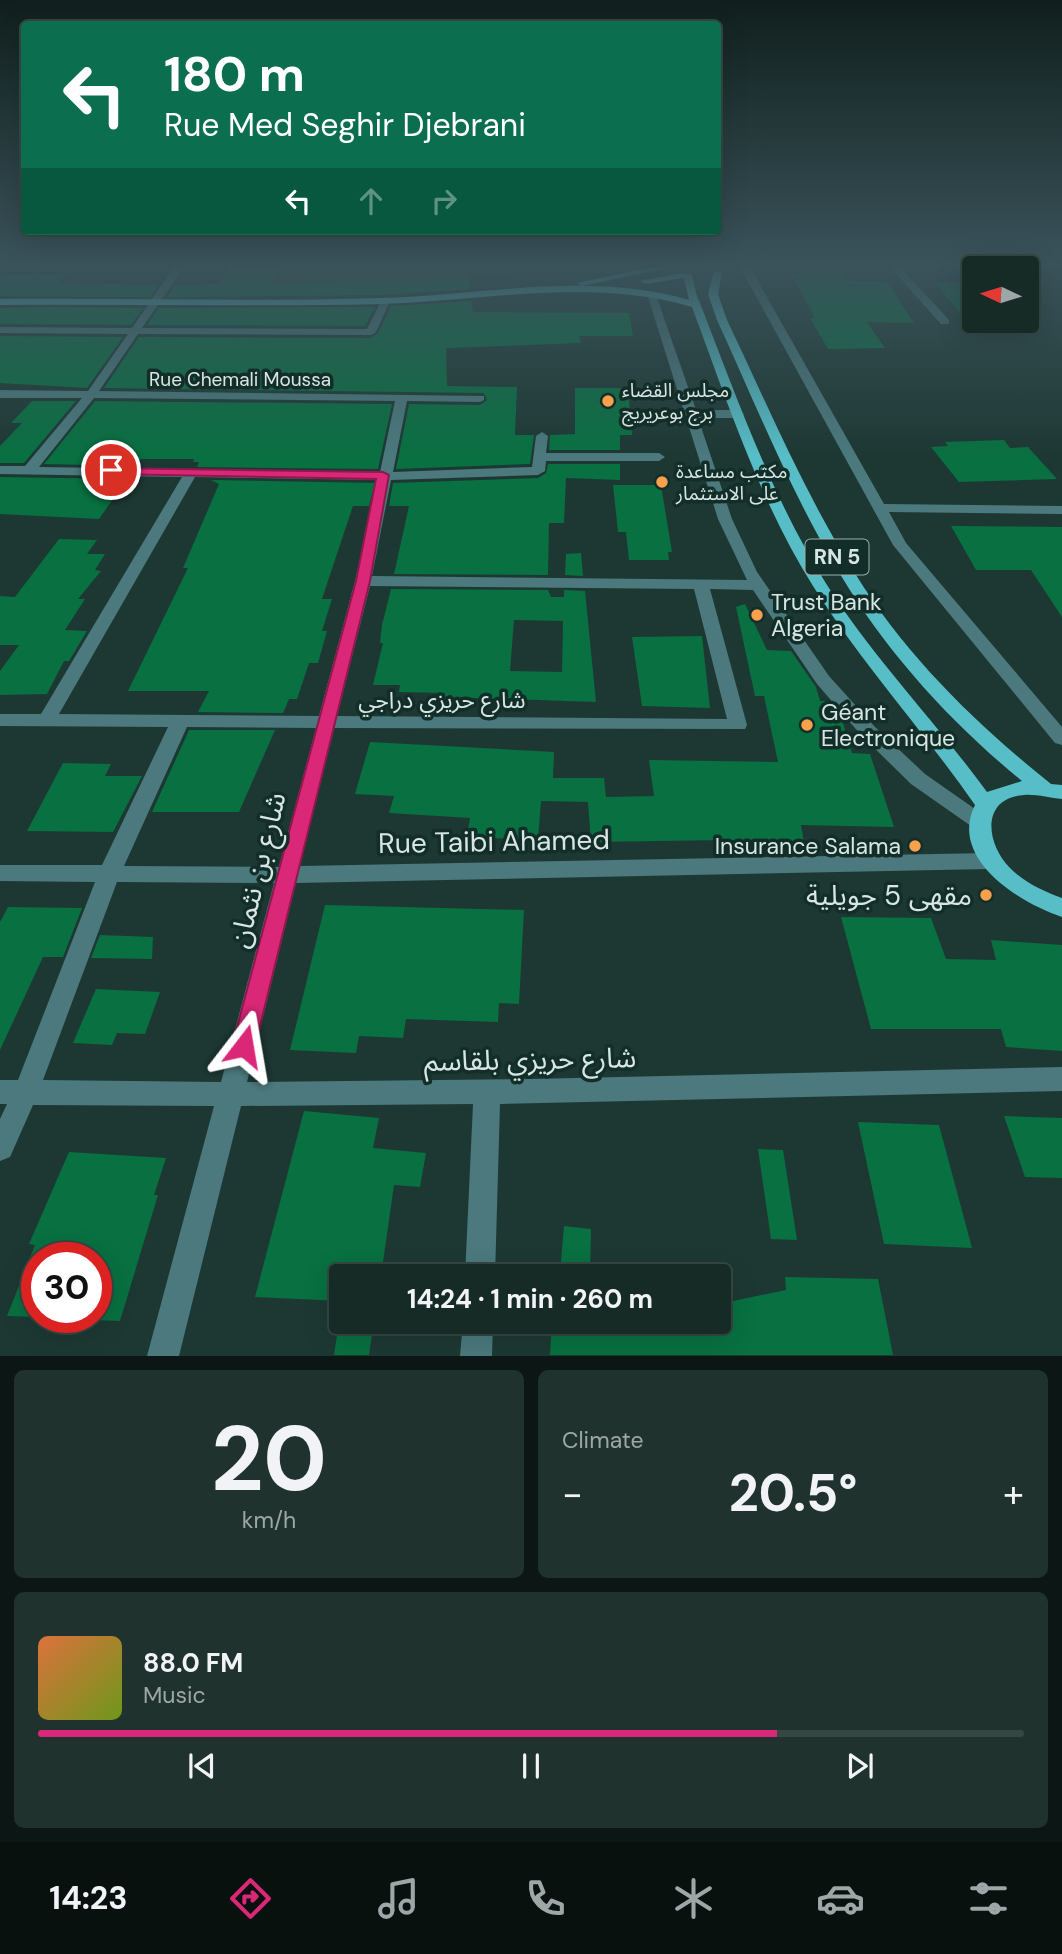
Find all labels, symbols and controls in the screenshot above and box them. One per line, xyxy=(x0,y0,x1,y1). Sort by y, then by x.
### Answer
text: 180 m xyxy=(164,42,305,106)
icon: left xyxy=(49,49,140,140)
text: Rue Med Seghir Djebrani xyxy=(164,104,526,146)
icon: left xyxy=(279,182,317,220)
icon: ahead xyxy=(352,182,390,220)
icon: right xyxy=(425,182,463,220)
north arrow xyxy=(962,256,1040,332)
map controls xyxy=(962,256,1039,333)
street label: Rue Chemali Moussa xyxy=(149,367,331,392)
place label: مجلس القضاء برج بوعريريج xyxy=(622,378,729,427)
marker: مجلس القضاء برج بوعريريج xyxy=(600,393,616,409)
pin xyxy=(81,440,141,500)
icon: arrive xyxy=(92,451,130,489)
place label: مكتب مساعدة على الاستثمار xyxy=(675,459,788,506)
marker: مكتب مساعدة على الاستثمار xyxy=(654,474,670,490)
road number: RN 5 xyxy=(806,540,868,574)
place label: Trust Bank Algeria xyxy=(771,587,882,643)
marker: Trust Bank Algeria xyxy=(749,607,765,623)
street label: شارع حريزي دراجي xyxy=(358,685,526,717)
place label: Géant Electronique xyxy=(821,697,955,753)
marker: Géant Electronique xyxy=(799,717,815,733)
street label: شارع بن نثمان xyxy=(220,789,297,952)
street label: Rue Taibi Ahamed xyxy=(378,821,610,862)
place label: Insurance Salama xyxy=(715,831,901,861)
marker: Insurance Salama xyxy=(907,838,923,854)
place label: مقهى 5 جويلية xyxy=(806,877,972,914)
marker: مقهى 5 جويلية xyxy=(978,887,994,903)
position arrow xyxy=(207,1009,281,1083)
street label: شارع حريزي بلقاسم xyxy=(423,1039,637,1083)
speed limit sign: 30 xyxy=(21,1242,112,1333)
text: 14:24 · 1 min · 260 m xyxy=(407,1282,653,1316)
text: 20 xyxy=(211,1400,327,1518)
text: Climate xyxy=(562,1425,644,1455)
text: 20.5° xyxy=(729,1459,857,1527)
text: − xyxy=(562,1469,583,1519)
text: + xyxy=(1003,1469,1024,1519)
text: km/h xyxy=(242,1505,296,1535)
text: 88.0 FM xyxy=(143,1646,243,1680)
text: Music xyxy=(143,1680,206,1710)
icon: previous xyxy=(183,1747,221,1785)
icon: pause xyxy=(512,1747,550,1785)
icon: next xyxy=(841,1747,879,1785)
icon: directions xyxy=(226,1874,275,1923)
icon: music xyxy=(374,1874,423,1923)
icon: phone xyxy=(521,1874,570,1923)
icon: climate xyxy=(669,1874,718,1923)
icon: car xyxy=(816,1874,865,1923)
icon: filters xyxy=(964,1874,1013,1923)
text: 14:23 xyxy=(49,1877,128,1919)

